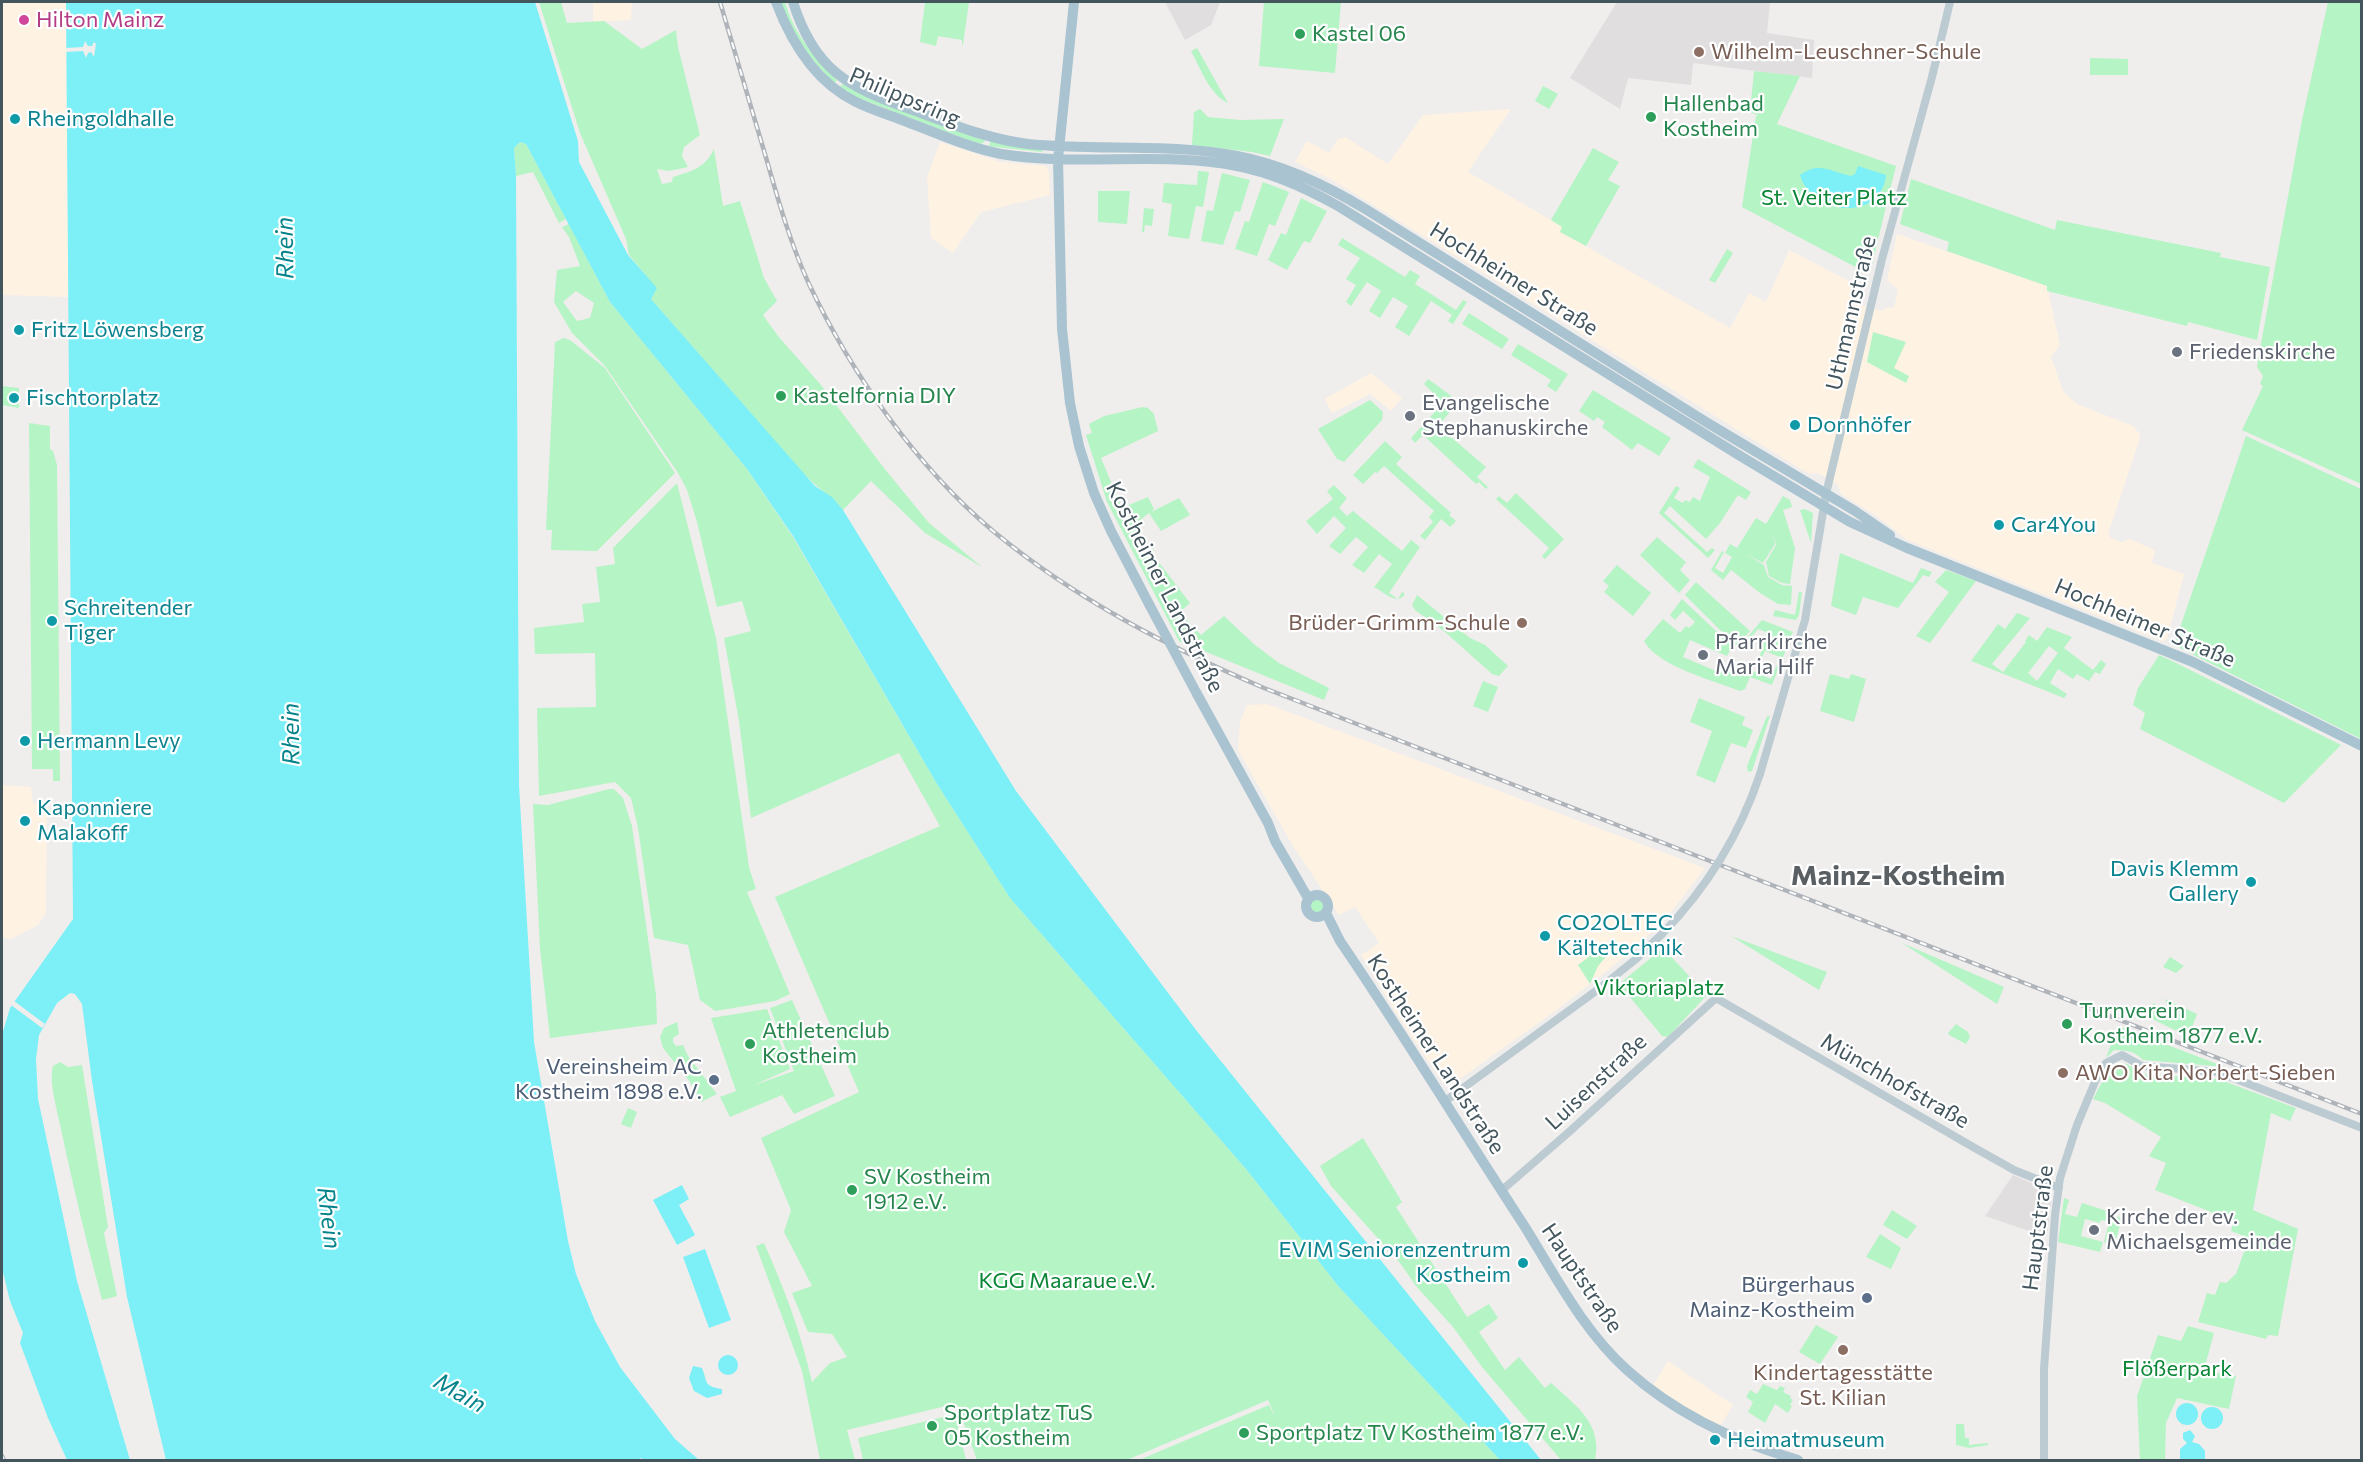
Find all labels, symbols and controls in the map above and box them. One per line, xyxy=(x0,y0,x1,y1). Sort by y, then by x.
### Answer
place label: Hilton Mainz xyxy=(36,7,164,33)
marker: Hilton Mainz xyxy=(17,13,31,27)
place label: Kastel 06 xyxy=(1312,21,1406,47)
marker: Kastel 06 xyxy=(1293,27,1307,41)
place label: Wilhelm-Leuschner-Schule xyxy=(1711,39,1981,65)
marker: Wilhelm-Leuschner-Schule xyxy=(1692,45,1706,59)
street label: Philippsring xyxy=(845,62,965,132)
place label: Hallenbad Kostheim xyxy=(1663,91,1764,142)
place label: Rheingoldhalle xyxy=(27,106,174,132)
marker: Hallenbad Kostheim xyxy=(1644,110,1658,124)
marker: Rheingoldhalle xyxy=(8,112,22,126)
park label: St. Veiter Platz xyxy=(1761,185,1907,211)
water label: Rhein xyxy=(270,217,300,279)
street label: Hochheimer Straße xyxy=(1425,217,1603,341)
street label: Uthmannstraße xyxy=(1820,233,1882,393)
place label: Fritz Löwensberg xyxy=(31,317,204,343)
marker: Fritz Löwensberg xyxy=(12,323,26,337)
place label: Friedenskirche xyxy=(2189,339,2335,365)
marker: Friedenskirche xyxy=(2170,345,2184,359)
place label: Kastelfornia DIY xyxy=(793,383,956,409)
place label: Fischtorplatz xyxy=(26,385,159,411)
marker: Kastelfornia DIY xyxy=(774,389,788,403)
place label: Evangelische Stephanuskirche xyxy=(1422,390,1588,442)
marker: Fischtorplatz xyxy=(7,391,21,405)
marker: Evangelische Stephanuskirche xyxy=(1403,409,1417,423)
place label: Dornhöfer xyxy=(1807,412,1912,438)
marker: Dornhöfer xyxy=(1788,418,1802,432)
street label: Kostheimer Landstraße xyxy=(1100,477,1230,697)
place label: Car4You xyxy=(2011,512,2096,538)
marker: Car4You xyxy=(1992,518,2006,532)
street label: Hochheimer Straße xyxy=(2051,573,2239,673)
place label: Schreitender Tiger xyxy=(64,595,192,646)
place label: Brüder-Grimm-Schule xyxy=(1288,610,1510,636)
marker: Schreitender Tiger xyxy=(45,614,59,628)
marker: Brüder-Grimm-Schule xyxy=(1515,616,1529,630)
place label: Pfarrkirche Maria Hilf xyxy=(1715,629,1827,680)
marker: Pfarrkirche Maria Hilf xyxy=(1696,648,1710,662)
water label: Rhein xyxy=(276,703,306,765)
place label: Hermann Levy xyxy=(37,728,181,754)
marker: Hermann Levy xyxy=(18,734,32,748)
place label: Kaponniere Malakoff xyxy=(37,795,152,846)
marker: Kaponniere Malakoff xyxy=(18,814,32,828)
place label: Davis Klemm Gallery xyxy=(2110,856,2239,908)
district label: Mainz-Kostheim xyxy=(1791,859,2005,893)
marker: Davis Klemm Gallery xyxy=(2244,875,2258,889)
place label: CO2OLTEC Kältetechnik xyxy=(1557,910,1683,962)
marker: CO2OLTEC Kältetechnik xyxy=(1538,929,1552,943)
street label: Kostheimer Landstraße xyxy=(1361,949,1511,1159)
park label: Viktoriaplatz xyxy=(1594,975,1724,1001)
place label: Turnverein Kostheim 1877 e.V. xyxy=(2079,998,2263,1050)
marker: Turnverein Kostheim 1877 e.V. xyxy=(2060,1017,2074,1031)
place label: Athletenclub Kostheim xyxy=(762,1018,890,1070)
street label: Luisenstraße xyxy=(1540,1028,1652,1136)
street label: Münchhofstraße xyxy=(1816,1028,1974,1134)
marker: Athletenclub Kostheim xyxy=(743,1037,757,1051)
place label: Vereinsheim AC Kostheim 1898 e.V. xyxy=(515,1054,702,1106)
place label: AWO Kita Norbert-Sieben xyxy=(2075,1060,2336,1086)
marker: AWO Kita Norbert-Sieben xyxy=(2056,1066,2070,1080)
marker: Vereinsheim AC Kostheim 1898 e.V. xyxy=(707,1073,721,1087)
place label: SV Kostheim 1912 e.V. xyxy=(864,1164,991,1216)
street label: Hauptstraße xyxy=(2017,1164,2059,1292)
marker: SV Kostheim 1912 e.V. xyxy=(845,1183,859,1197)
water label: Rhein xyxy=(311,1185,347,1251)
place label: Kirche der ev. Michaelsgemeinde xyxy=(2106,1204,2292,1256)
street label: Hauptstraße xyxy=(1536,1218,1628,1338)
marker: Kirche der ev. Michaelsgemeinde xyxy=(2087,1223,2101,1237)
place label: EVIM Seniorenzentrum Kostheim xyxy=(1278,1237,1511,1288)
marker: EVIM Seniorenzentrum Kostheim xyxy=(1516,1256,1530,1270)
park label: KGG Maaraue e.V. xyxy=(979,1268,1155,1294)
place label: Bürgerhaus Mainz-Kostheim xyxy=(1689,1272,1855,1324)
marker: Bürgerhaus Mainz-Kostheim xyxy=(1860,1291,1874,1305)
marker: Kindertagesstätte St. Kilian xyxy=(1836,1343,1850,1357)
park label: Flößerpark xyxy=(2122,1356,2232,1382)
place label: Kindertagesstätte St. Kilian xyxy=(1753,1360,1933,1412)
water label: Main xyxy=(429,1367,491,1419)
place label: Sportplatz TuS 05 Kostheim xyxy=(944,1400,1093,1452)
marker: Sportplatz TuS 05 Kostheim xyxy=(925,1419,939,1433)
place label: Sportplatz TV Kostheim 1877 e.V. xyxy=(1256,1420,1584,1446)
marker: Sportplatz TV Kostheim 1877 e.V. xyxy=(1237,1426,1251,1440)
place label: Heimatmuseum xyxy=(1727,1427,1885,1453)
marker: Heimatmuseum xyxy=(1708,1433,1722,1447)

